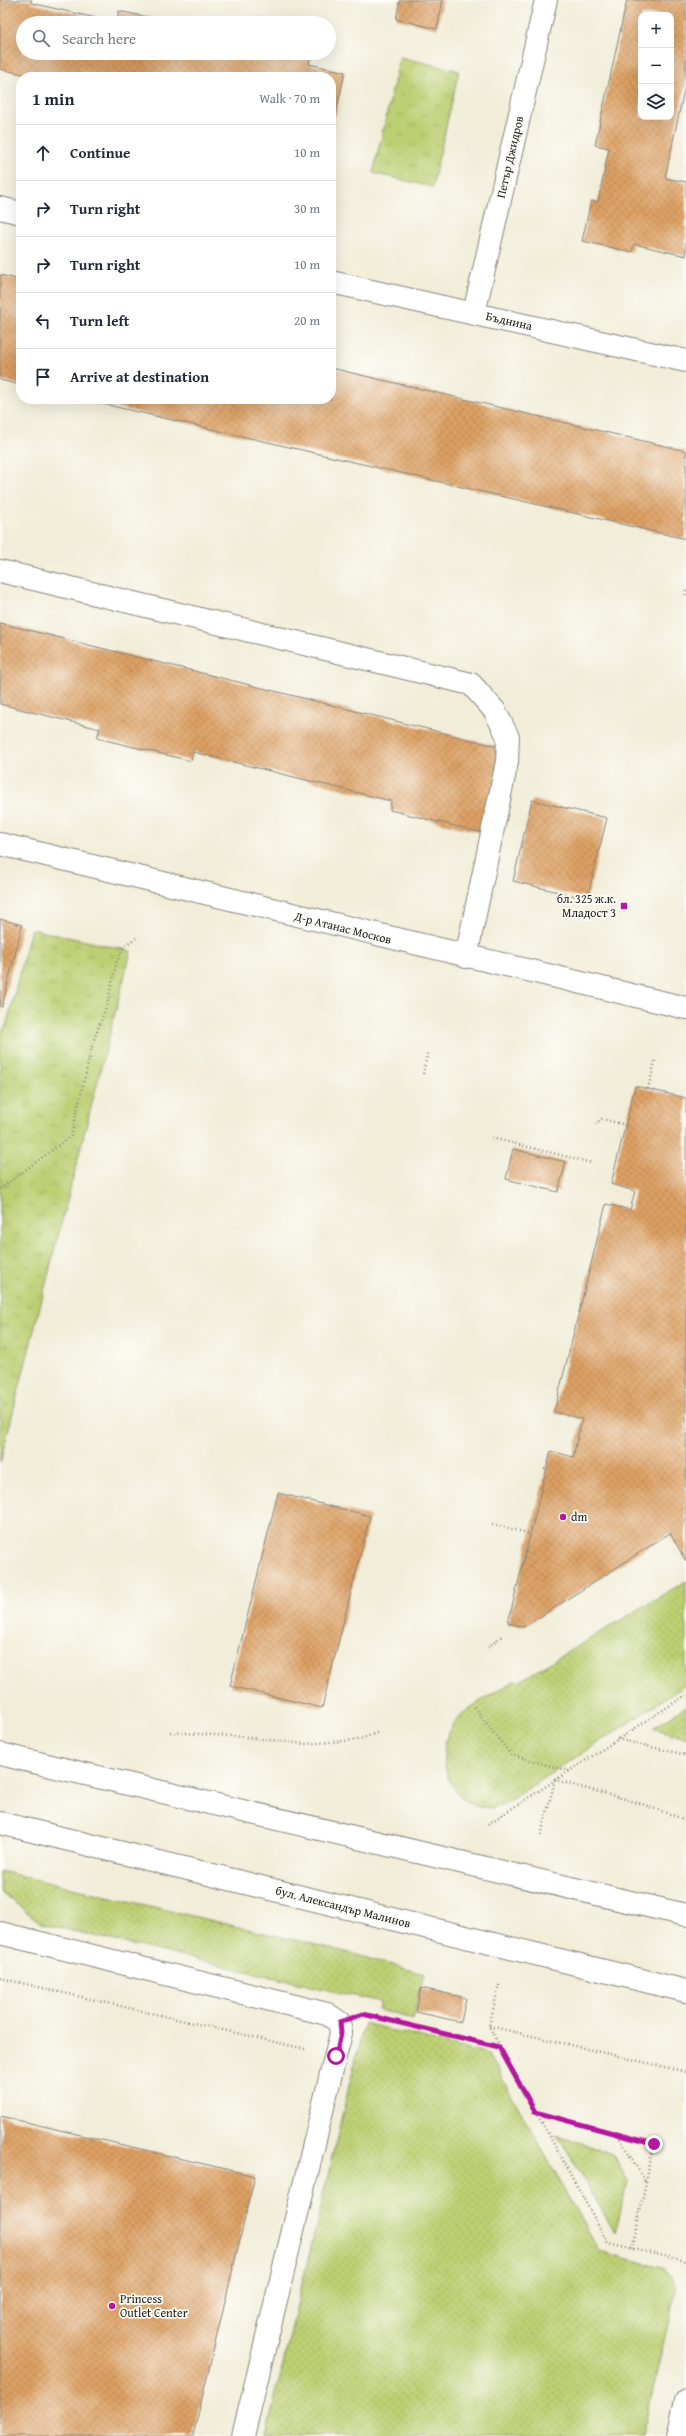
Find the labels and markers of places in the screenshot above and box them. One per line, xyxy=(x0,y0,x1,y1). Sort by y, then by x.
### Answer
place label: бл. 325 ж.к. Младост 3 xyxy=(557,890,616,921)
marker: бл. 325 ж.к. Младост 3 xyxy=(619,901,629,911)
place label: dm xyxy=(571,1508,587,1525)
marker: dm xyxy=(558,1512,568,1522)
place label: Princess Outlet Center xyxy=(120,2290,188,2321)
marker: Princess Outlet Center xyxy=(107,2301,117,2311)

